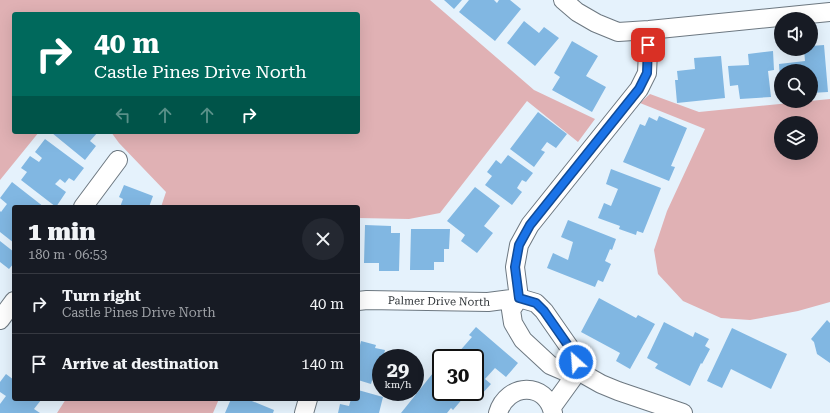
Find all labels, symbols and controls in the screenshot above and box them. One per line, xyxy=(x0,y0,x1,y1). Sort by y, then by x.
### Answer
map controls xyxy=(774,12,818,160)
button: sound xyxy=(774,12,818,56)
text: 40 m xyxy=(94,27,159,60)
icon: right xyxy=(28,28,80,80)
pin xyxy=(631,28,665,62)
icon: arrive xyxy=(637,34,659,56)
text: Castle Pines Drive North xyxy=(94,61,307,82)
button: search xyxy=(774,64,818,108)
icon: left xyxy=(112,104,134,126)
icon: ahead xyxy=(154,104,176,126)
icon: ahead xyxy=(196,104,218,126)
icon: right xyxy=(238,104,260,126)
button: layers xyxy=(774,116,818,160)
text: 1 min xyxy=(28,218,95,246)
button: close xyxy=(302,218,344,260)
text: 180 m · 06:53 xyxy=(28,247,107,262)
text: Turn right xyxy=(62,287,141,305)
icon: right xyxy=(28,293,50,315)
street label: Palmer Drive North xyxy=(388,294,490,309)
text: 40 m xyxy=(310,295,344,313)
text: Castle Pines Drive North xyxy=(62,305,216,320)
position arrow xyxy=(555,341,597,383)
speed limit sign: 30 xyxy=(432,349,484,401)
icon: arrive xyxy=(28,353,50,375)
text: Arrive at destination xyxy=(62,355,218,373)
text: 140 m xyxy=(301,355,344,373)
text: 29 xyxy=(387,358,409,382)
text: km/h xyxy=(385,379,411,390)

